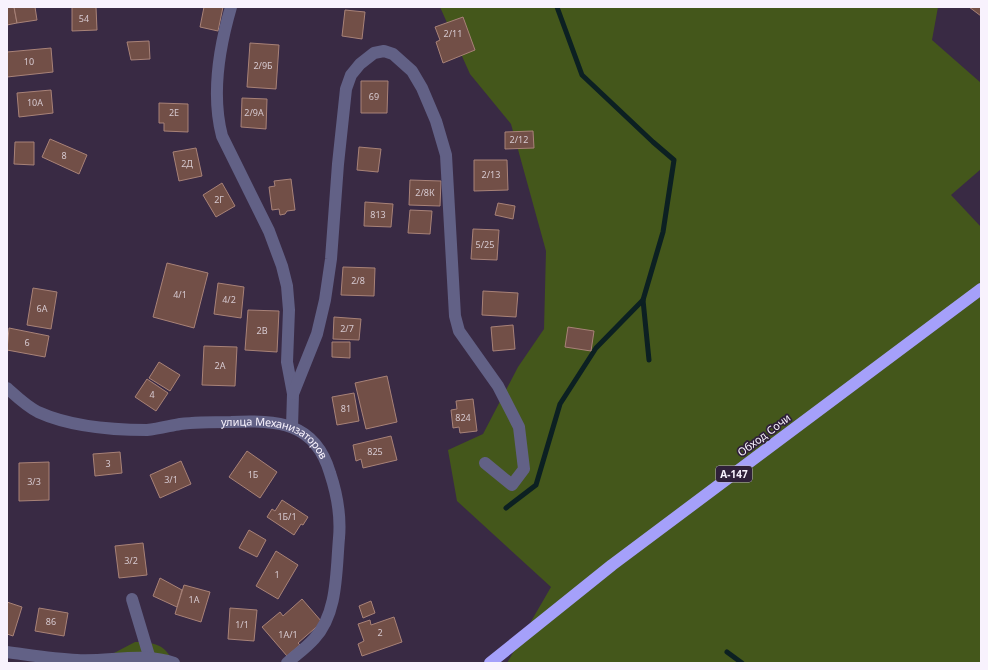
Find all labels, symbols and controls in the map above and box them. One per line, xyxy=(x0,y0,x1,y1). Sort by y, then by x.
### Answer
house number: 54 xyxy=(79,12,89,25)
house number: 2/11 xyxy=(444,27,462,40)
house number: 10 xyxy=(24,55,34,68)
house number: 2/9Б xyxy=(253,59,273,72)
house number: 69 xyxy=(369,90,379,103)
house number: 10А xyxy=(27,96,43,109)
house number: 2Е xyxy=(169,106,179,119)
house number: 2/9А xyxy=(244,106,264,119)
house number: 2/12 xyxy=(510,133,528,146)
house number: 8 xyxy=(61,149,67,162)
house number: 2Д xyxy=(181,157,193,170)
house number: 2/13 xyxy=(482,168,500,181)
house number: 2/8К xyxy=(415,186,435,199)
house number: 2Г xyxy=(214,193,224,206)
house number: 813 xyxy=(370,208,386,221)
house number: 5/25 xyxy=(476,238,494,251)
house number: 2/8 xyxy=(351,274,365,287)
house number: 4/1 xyxy=(173,288,187,301)
house number: 4/2 xyxy=(222,293,236,306)
house number: 6А xyxy=(37,302,48,315)
house number: 2/7 xyxy=(340,322,354,335)
house number: 2В xyxy=(257,324,268,337)
house number: 6 xyxy=(24,336,30,349)
house number: 2А xyxy=(215,359,226,372)
house number: 4 xyxy=(149,388,155,401)
house number: 81 xyxy=(341,402,351,415)
street label: Обход Сочи xyxy=(734,410,793,460)
house number: 824 xyxy=(455,411,471,424)
street label: улица Механизаторов xyxy=(221,414,332,461)
house number: 825 xyxy=(367,445,383,458)
house number: 3 xyxy=(105,457,111,470)
road number: А-147 xyxy=(716,466,752,482)
house number: 1Б xyxy=(248,468,259,481)
house number: 3/1 xyxy=(164,473,178,486)
house number: 3/3 xyxy=(27,475,41,488)
house number: 1Б/1 xyxy=(277,510,297,523)
house number: 3/2 xyxy=(124,554,138,567)
house number: 1 xyxy=(274,568,280,581)
house number: 1А xyxy=(189,593,200,606)
house number: 86 xyxy=(46,615,56,628)
house number: 1/1 xyxy=(235,618,249,631)
house number: 2 xyxy=(377,626,383,639)
house number: 1А/1 xyxy=(278,628,298,641)

